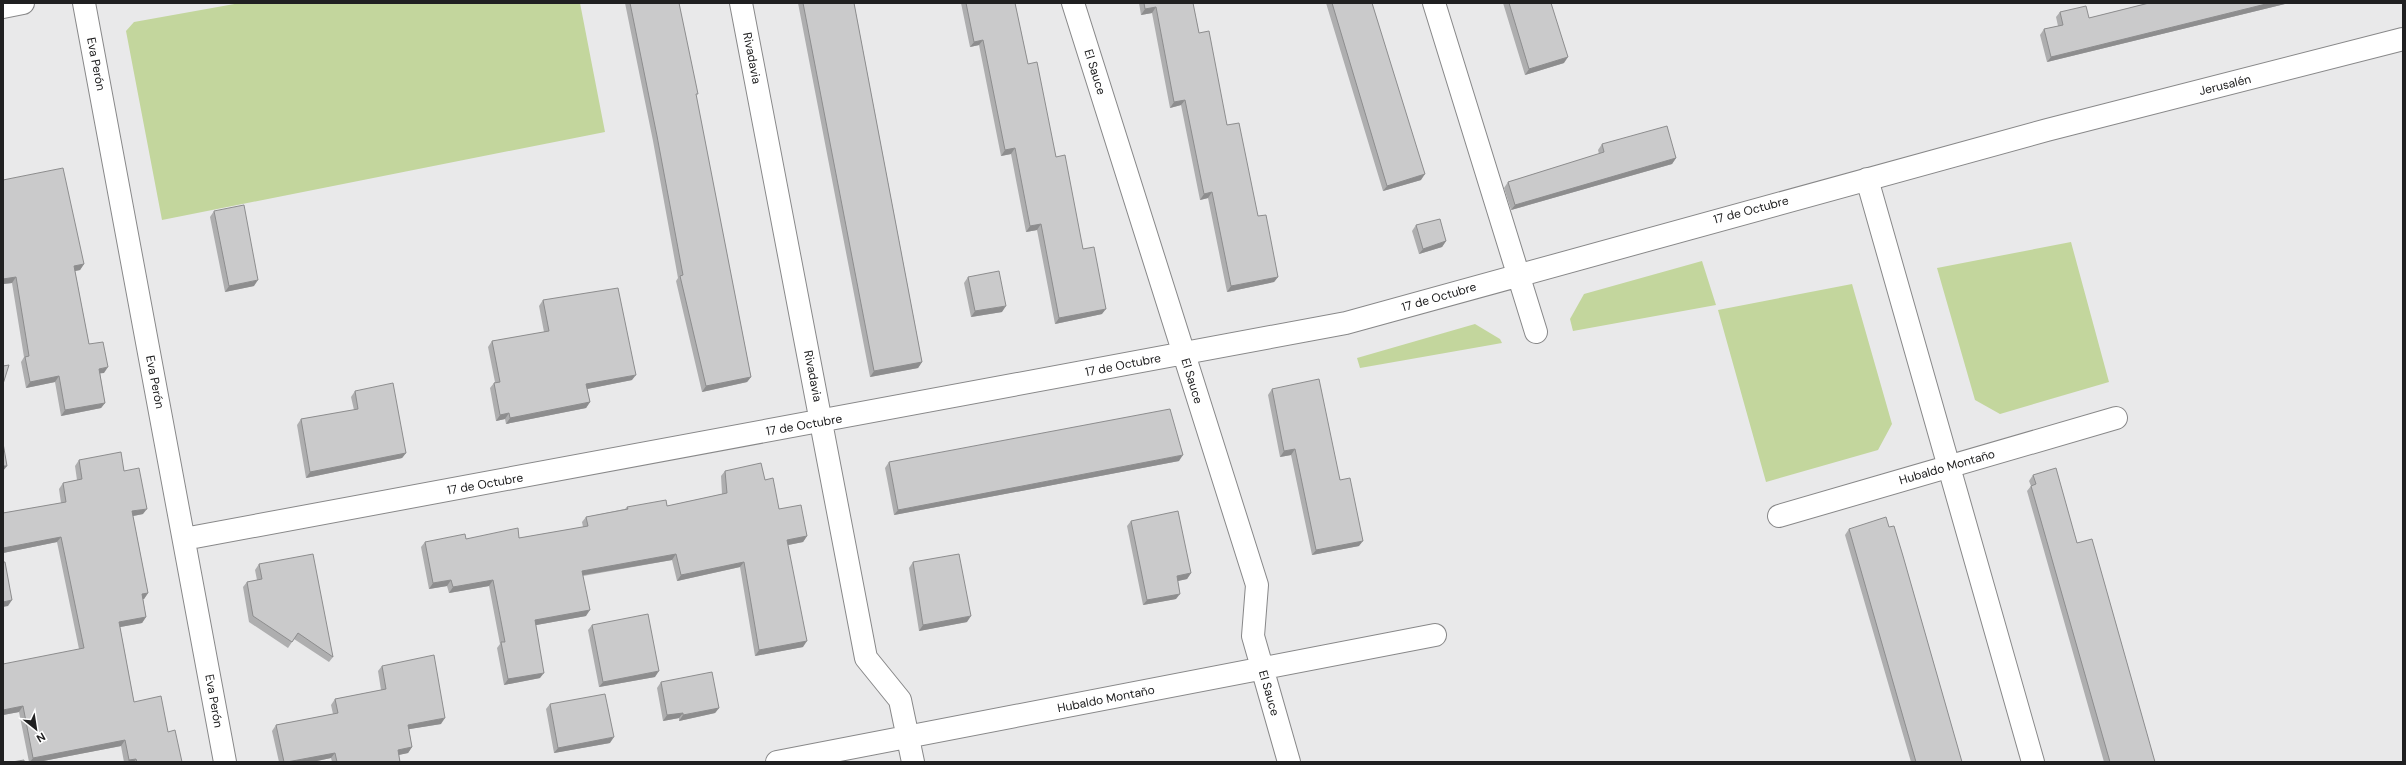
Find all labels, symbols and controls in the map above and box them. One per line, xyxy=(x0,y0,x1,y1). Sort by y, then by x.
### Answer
street label: Rivadavia xyxy=(739,31,765,85)
street label: Eva Perón xyxy=(83,36,109,92)
street label: El Sauce xyxy=(1081,47,1110,97)
street label: Jerusalén xyxy=(2197,71,2253,99)
street label: 17 de Octubre xyxy=(1712,192,1790,228)
street label: 17 de Octubre xyxy=(1400,279,1478,315)
street label: Rivadavia xyxy=(800,349,826,403)
street label: 17 de Octubre xyxy=(1084,350,1162,380)
street label: Eva Perón xyxy=(142,354,168,410)
street label: El Sauce xyxy=(1178,356,1207,406)
street label: 17 de Octubre xyxy=(765,410,843,440)
street label: Hubaldo Montaño xyxy=(1897,446,1997,488)
street label: 17 de Octubre xyxy=(446,469,524,499)
street label: El Sauce xyxy=(1255,668,1283,718)
street label: Eva Perón xyxy=(201,673,227,729)
street label: Hubaldo Montaño xyxy=(1056,682,1156,716)
north arrow xyxy=(16,709,56,749)
text: N xyxy=(34,730,48,746)

